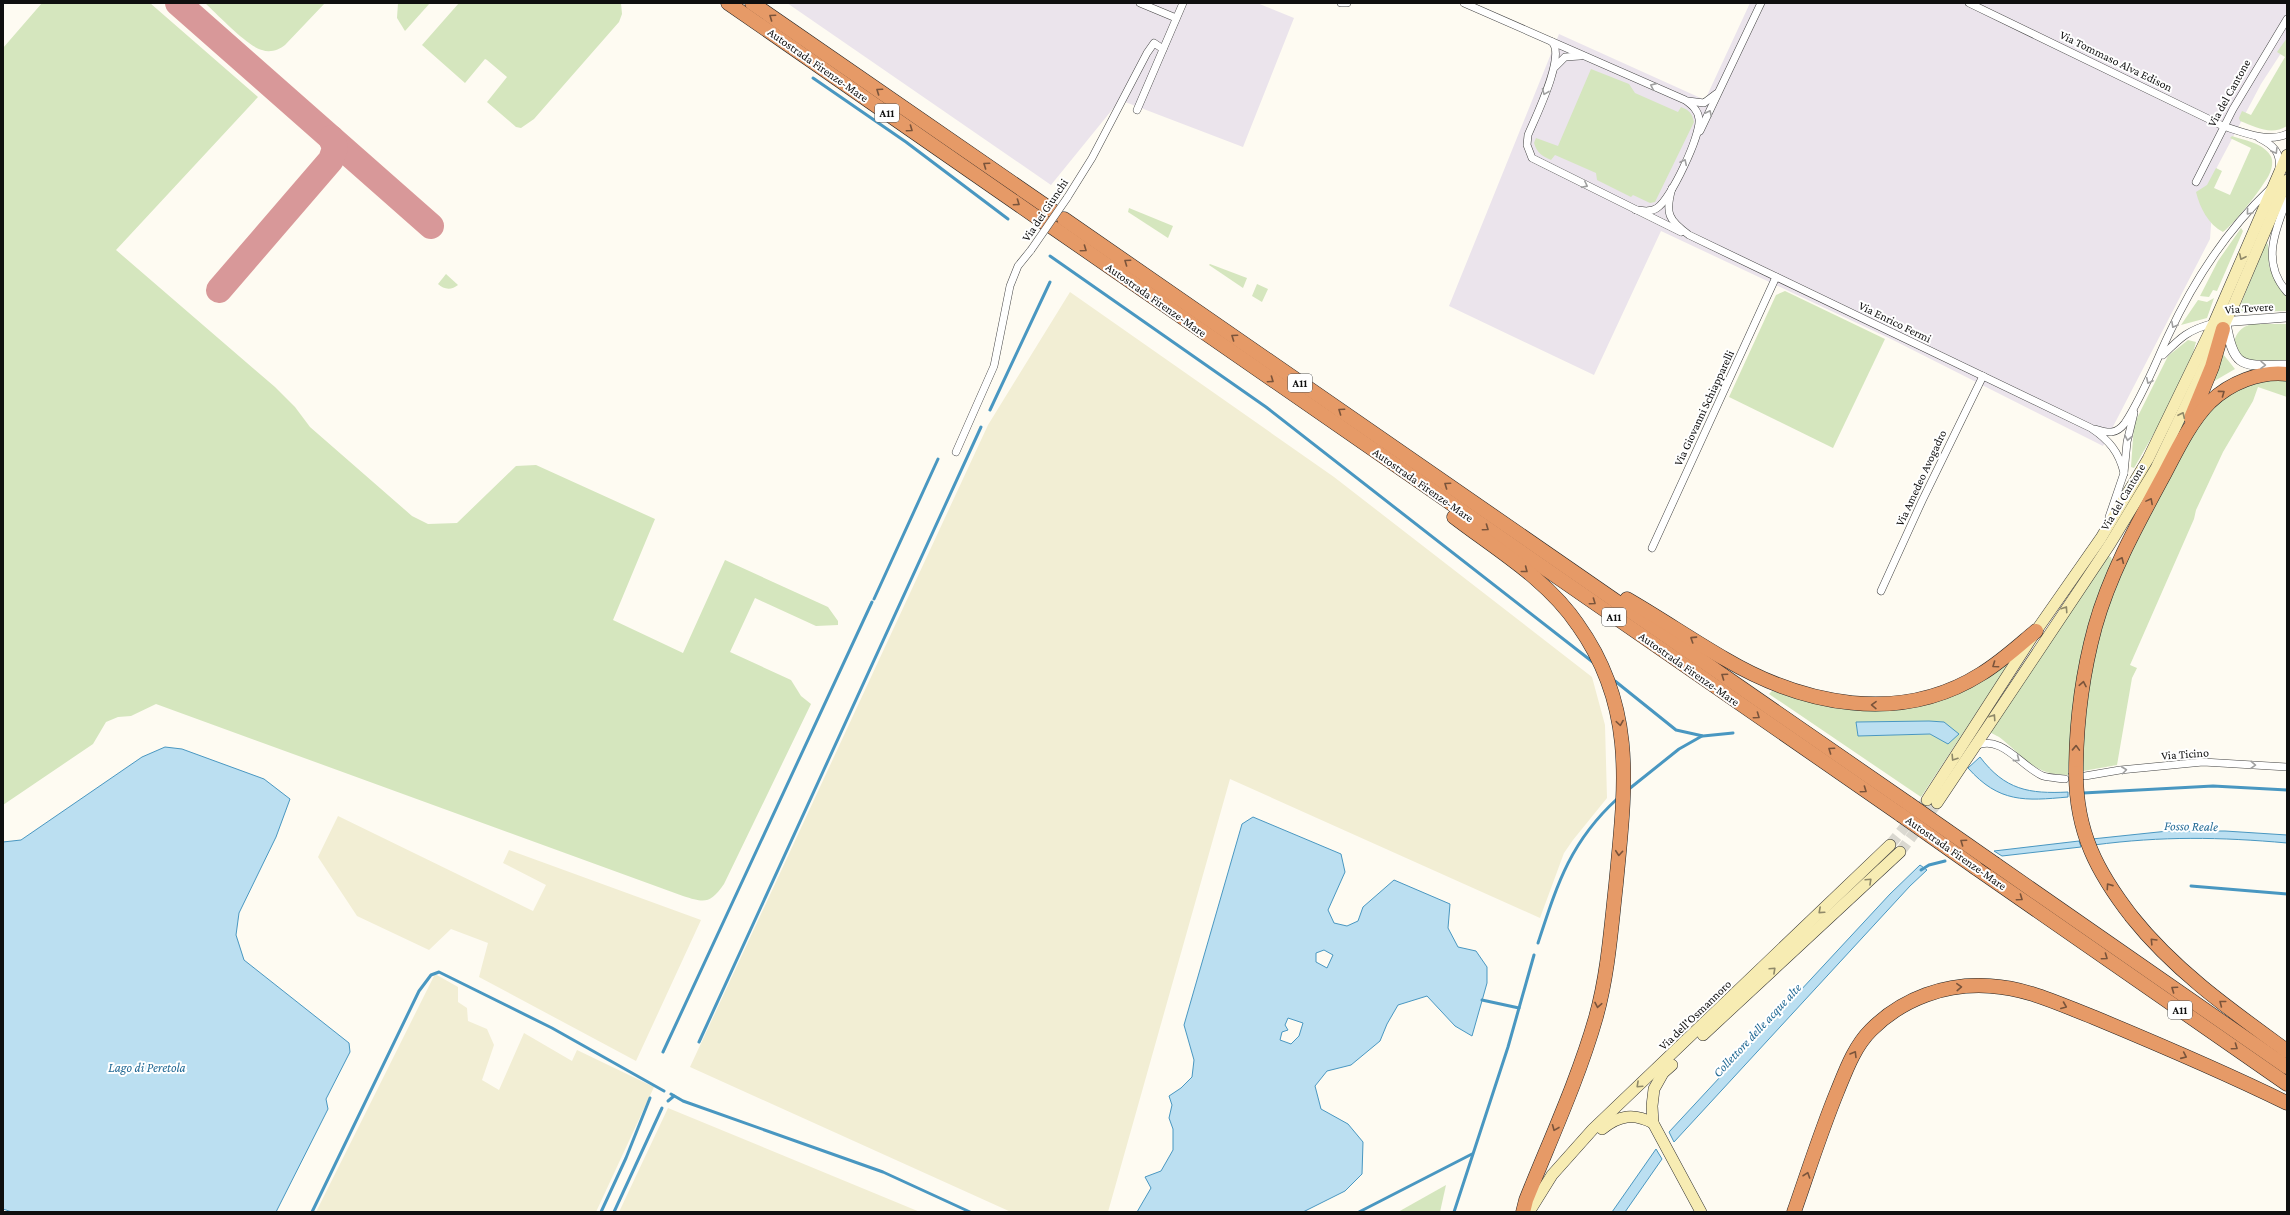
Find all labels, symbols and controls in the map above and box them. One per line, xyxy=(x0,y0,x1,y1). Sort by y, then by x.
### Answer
one-way arrow xyxy=(770,15,777,22)
street label: Autostrada Firenze-Mare xyxy=(765,25,871,105)
street label: Via Tommaso Alva Edison xyxy=(2057,28,2175,95)
street label: Via del Cantone xyxy=(2205,57,2253,129)
one-way arrow xyxy=(1649,83,1657,91)
one-way arrow xyxy=(1542,87,1550,95)
one-way arrow xyxy=(877,89,884,96)
road number: A11 xyxy=(875,104,899,122)
one-way arrow xyxy=(1704,110,1712,118)
one-way arrow xyxy=(906,124,913,132)
one-way arrow xyxy=(2271,147,2278,154)
one-way arrow xyxy=(1679,159,1687,167)
one-way arrow xyxy=(983,162,990,170)
street label: Via dei Giunchi xyxy=(1019,176,1071,244)
one-way arrow xyxy=(1581,180,1588,188)
one-way arrow xyxy=(1012,198,1019,205)
one-way arrow xyxy=(2246,207,2253,215)
one-way arrow xyxy=(1079,244,1086,251)
one-way arrow xyxy=(2238,253,2246,260)
one-way arrow xyxy=(1124,259,1131,267)
street label: Autostrada Firenze-Mare xyxy=(1103,260,1209,340)
street label: Via Enrico Fermi xyxy=(1856,298,1934,346)
street label: Via Tevere xyxy=(2224,299,2274,317)
one-way arrow xyxy=(2171,321,2178,329)
one-way arrow xyxy=(1231,334,1238,342)
street label: Via Giovanni Schiapparelli xyxy=(1671,348,1737,468)
one-way arrow xyxy=(2260,361,2266,369)
road number: A11 xyxy=(1288,374,1312,392)
one-way arrow xyxy=(1266,375,1273,382)
one-way arrow xyxy=(2146,376,2154,384)
one-way arrow xyxy=(2217,391,2224,398)
one-way arrow xyxy=(1338,409,1345,416)
one-way arrow xyxy=(2177,412,2185,420)
street label: Via Amedeo Avogadro xyxy=(1893,428,1949,528)
one-way arrow xyxy=(2125,435,2133,441)
street label: Autostrada Firenze-Mare xyxy=(1370,445,1476,525)
street label: Via del Cantone xyxy=(2098,461,2148,533)
one-way arrow xyxy=(1445,483,1452,490)
one-way arrow xyxy=(2145,498,2153,505)
one-way arrow xyxy=(1481,523,1488,530)
one-way arrow xyxy=(2116,556,2124,563)
one-way arrow xyxy=(1520,565,1527,572)
one-way arrow xyxy=(1588,597,1595,604)
one-way arrow xyxy=(2060,606,2068,613)
road number: A11 xyxy=(1602,608,1626,626)
street label: Autostrada Firenze-Mare xyxy=(1636,629,1742,709)
one-way arrow xyxy=(1690,637,1697,644)
one-way arrow xyxy=(1992,660,1999,668)
one-way arrow xyxy=(1721,673,1728,681)
one-way arrow xyxy=(2078,680,2086,687)
one-way arrow xyxy=(1871,701,1877,709)
one-way arrow xyxy=(1753,711,1760,719)
one-way arrow xyxy=(1988,714,1996,721)
one-way arrow xyxy=(1615,720,1624,726)
one-way arrow xyxy=(2072,745,2080,751)
street label: Via Ticino xyxy=(2161,745,2209,763)
one-way arrow xyxy=(1828,747,1835,755)
one-way arrow xyxy=(1952,754,1959,761)
one-way arrow xyxy=(2013,754,2020,761)
one-way arrow xyxy=(2250,761,2256,770)
one-way arrow xyxy=(2121,766,2127,775)
one-way arrow xyxy=(1860,785,1867,793)
street label: Autostrada Firenze-Mare xyxy=(1903,813,2009,893)
water label: Fosso Reale xyxy=(2164,818,2218,834)
one-way arrow xyxy=(1961,840,1968,847)
one-way arrow xyxy=(1614,850,1623,856)
one-way arrow xyxy=(1864,879,1871,886)
one-way arrow xyxy=(2106,883,2113,890)
one-way arrow xyxy=(2015,893,2022,900)
one-way arrow xyxy=(1818,906,1826,913)
one-way arrow xyxy=(2150,938,2158,946)
one-way arrow xyxy=(2101,952,2108,960)
one-way arrow xyxy=(1768,967,1776,974)
street label: Via dell'Osmannoro xyxy=(1656,977,1734,1053)
water label: Collettore delle acque alte xyxy=(1710,980,1804,1080)
one-way arrow xyxy=(1956,982,1962,991)
one-way arrow xyxy=(2172,987,2179,994)
one-way arrow xyxy=(2220,1000,2227,1007)
one-way arrow xyxy=(2060,1001,2067,1009)
road number: A11 xyxy=(2168,1001,2192,1019)
one-way arrow xyxy=(1595,1002,1603,1008)
one-way arrow xyxy=(2230,1042,2237,1049)
one-way arrow xyxy=(1849,1051,1856,1058)
one-way arrow xyxy=(2179,1051,2187,1059)
water label: Lago di Peretola xyxy=(108,1060,186,1075)
one-way arrow xyxy=(1636,1081,1644,1088)
one-way arrow xyxy=(1552,1124,1560,1131)
one-way arrow xyxy=(1802,1172,1810,1179)

